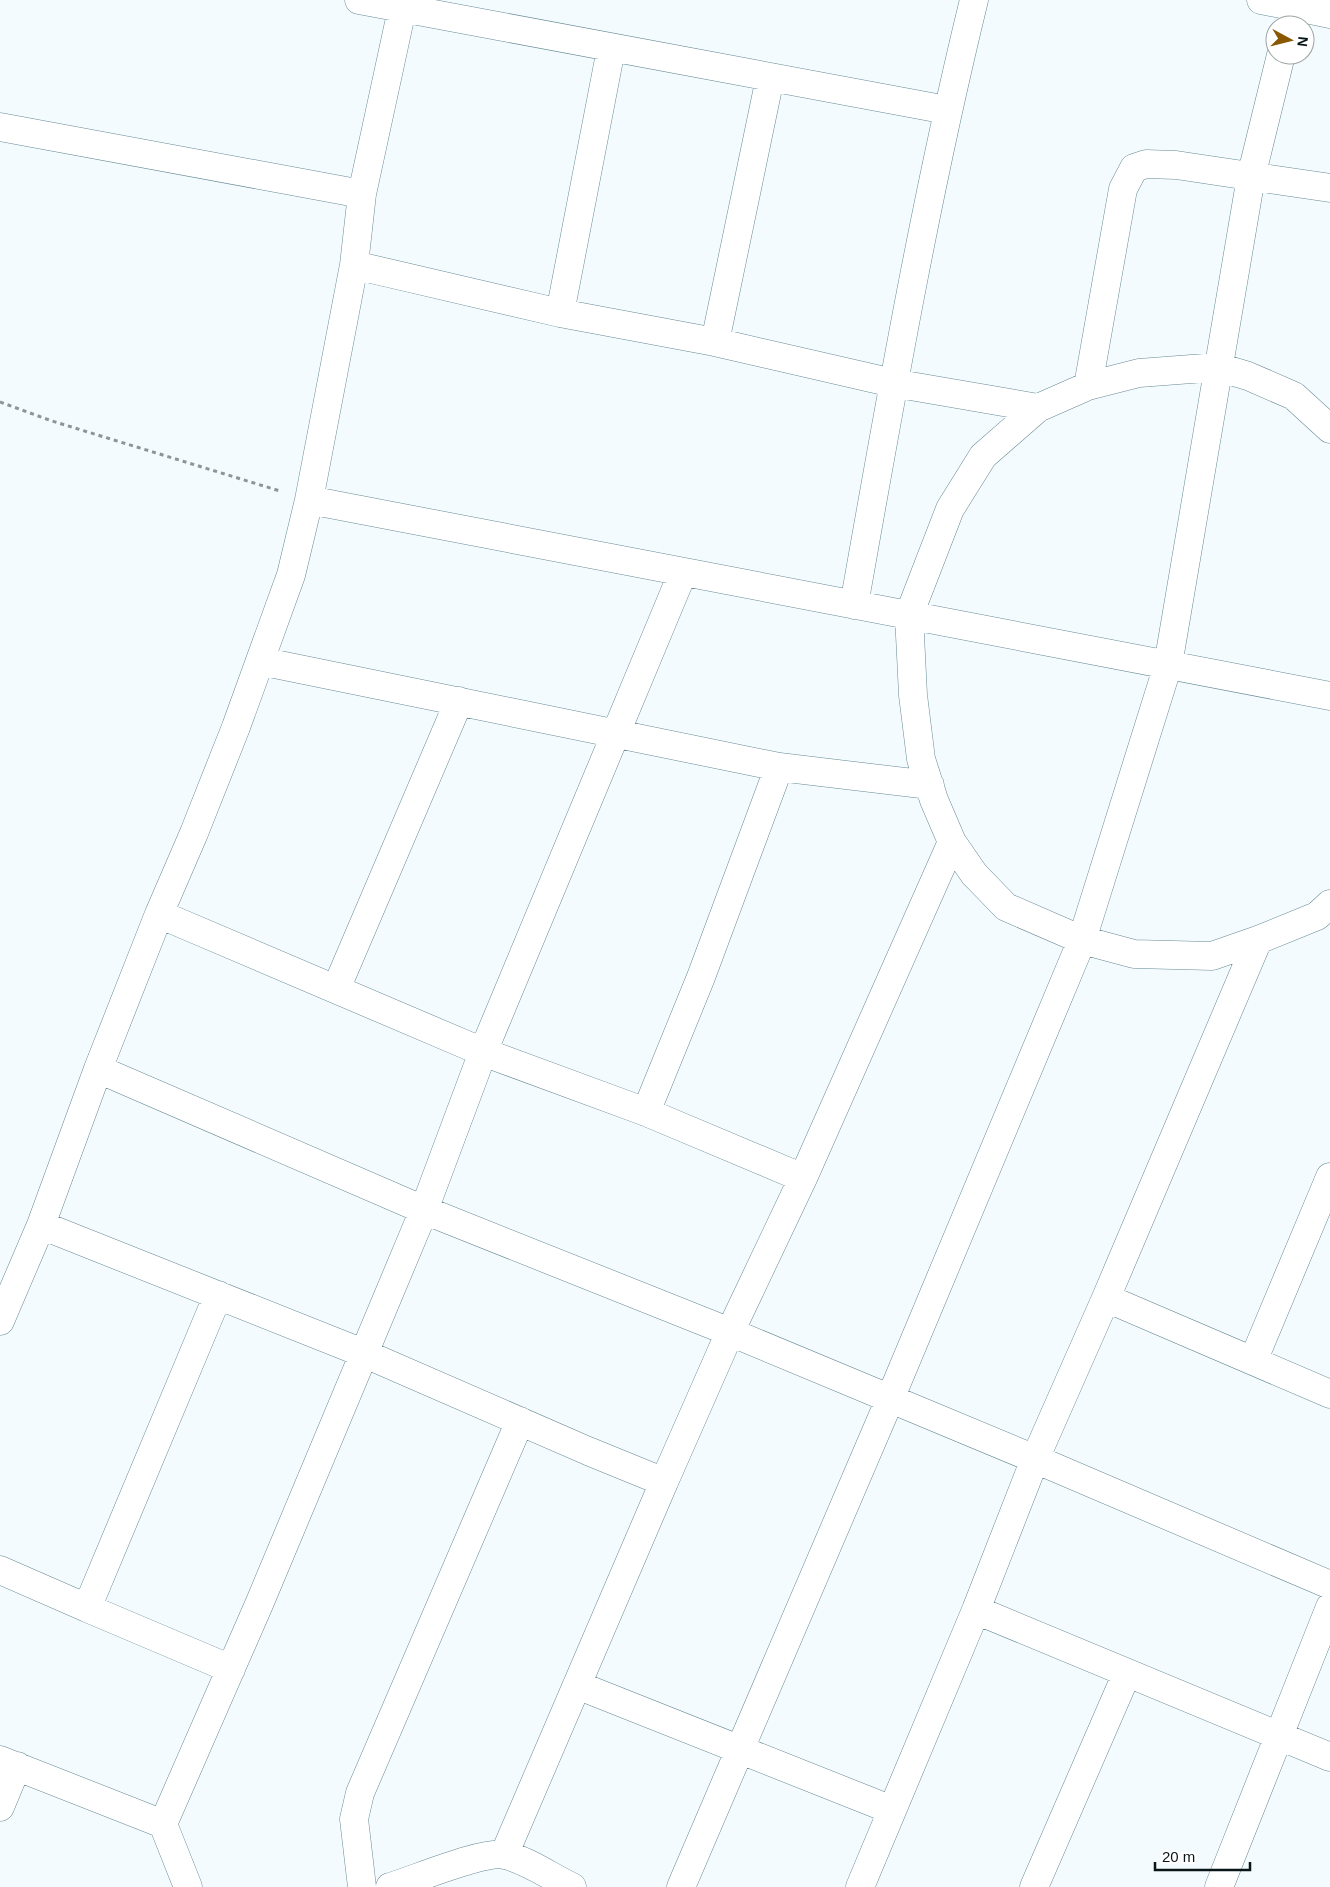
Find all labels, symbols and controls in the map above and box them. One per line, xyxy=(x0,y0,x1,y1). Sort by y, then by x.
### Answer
north arrow xyxy=(1265,15,1315,65)
text: N xyxy=(1294,36,1311,48)
scale bar xyxy=(1155,1840,1250,1872)
text: 20 m xyxy=(1162,1848,1195,1865)

